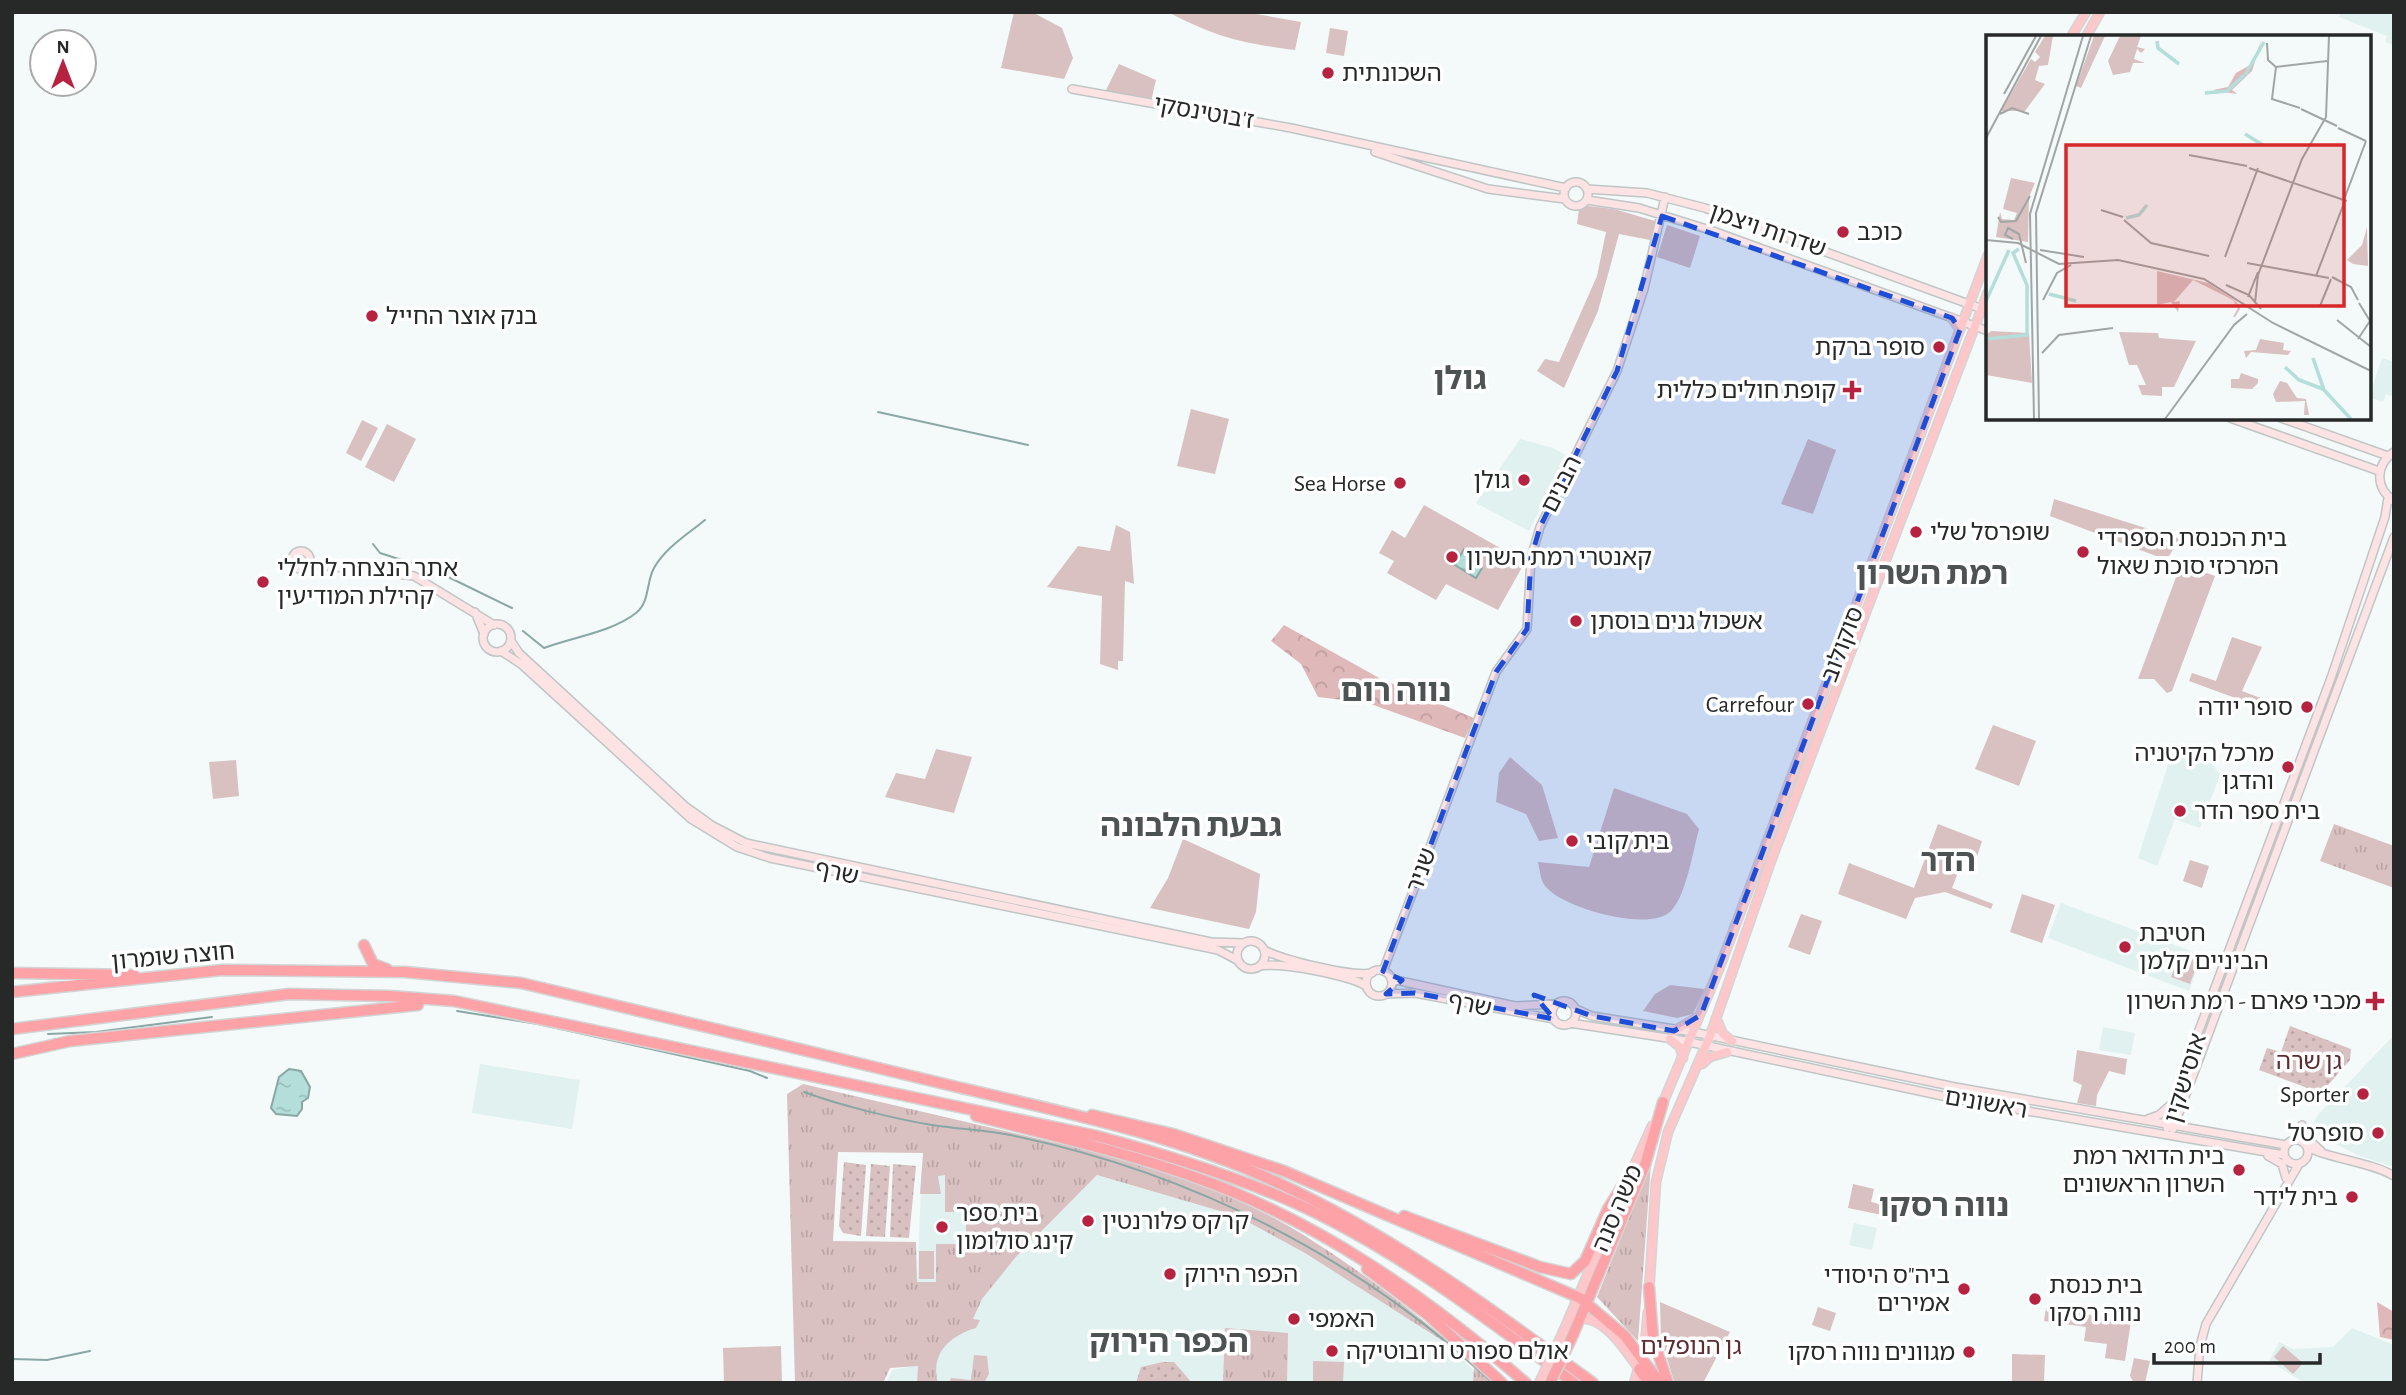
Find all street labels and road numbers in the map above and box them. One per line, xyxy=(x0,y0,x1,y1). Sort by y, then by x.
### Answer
street label: ז'בוטינסקי xyxy=(1152,92,1256,134)
street label: שדרות ויצמן xyxy=(1706,200,1829,262)
street label: הבנים xyxy=(1538,452,1586,517)
street label: סוקולוב xyxy=(1818,604,1868,685)
street label: שניר xyxy=(1403,845,1441,896)
street label: שרף xyxy=(813,857,861,889)
street label: חוצה שומרון xyxy=(110,940,236,974)
street label: שרף xyxy=(1446,989,1494,1021)
street label: אוסישקין xyxy=(2161,1031,2211,1126)
street label: ראשונים xyxy=(1943,1085,2029,1123)
street label: משה סנה xyxy=(1589,1161,1647,1255)

